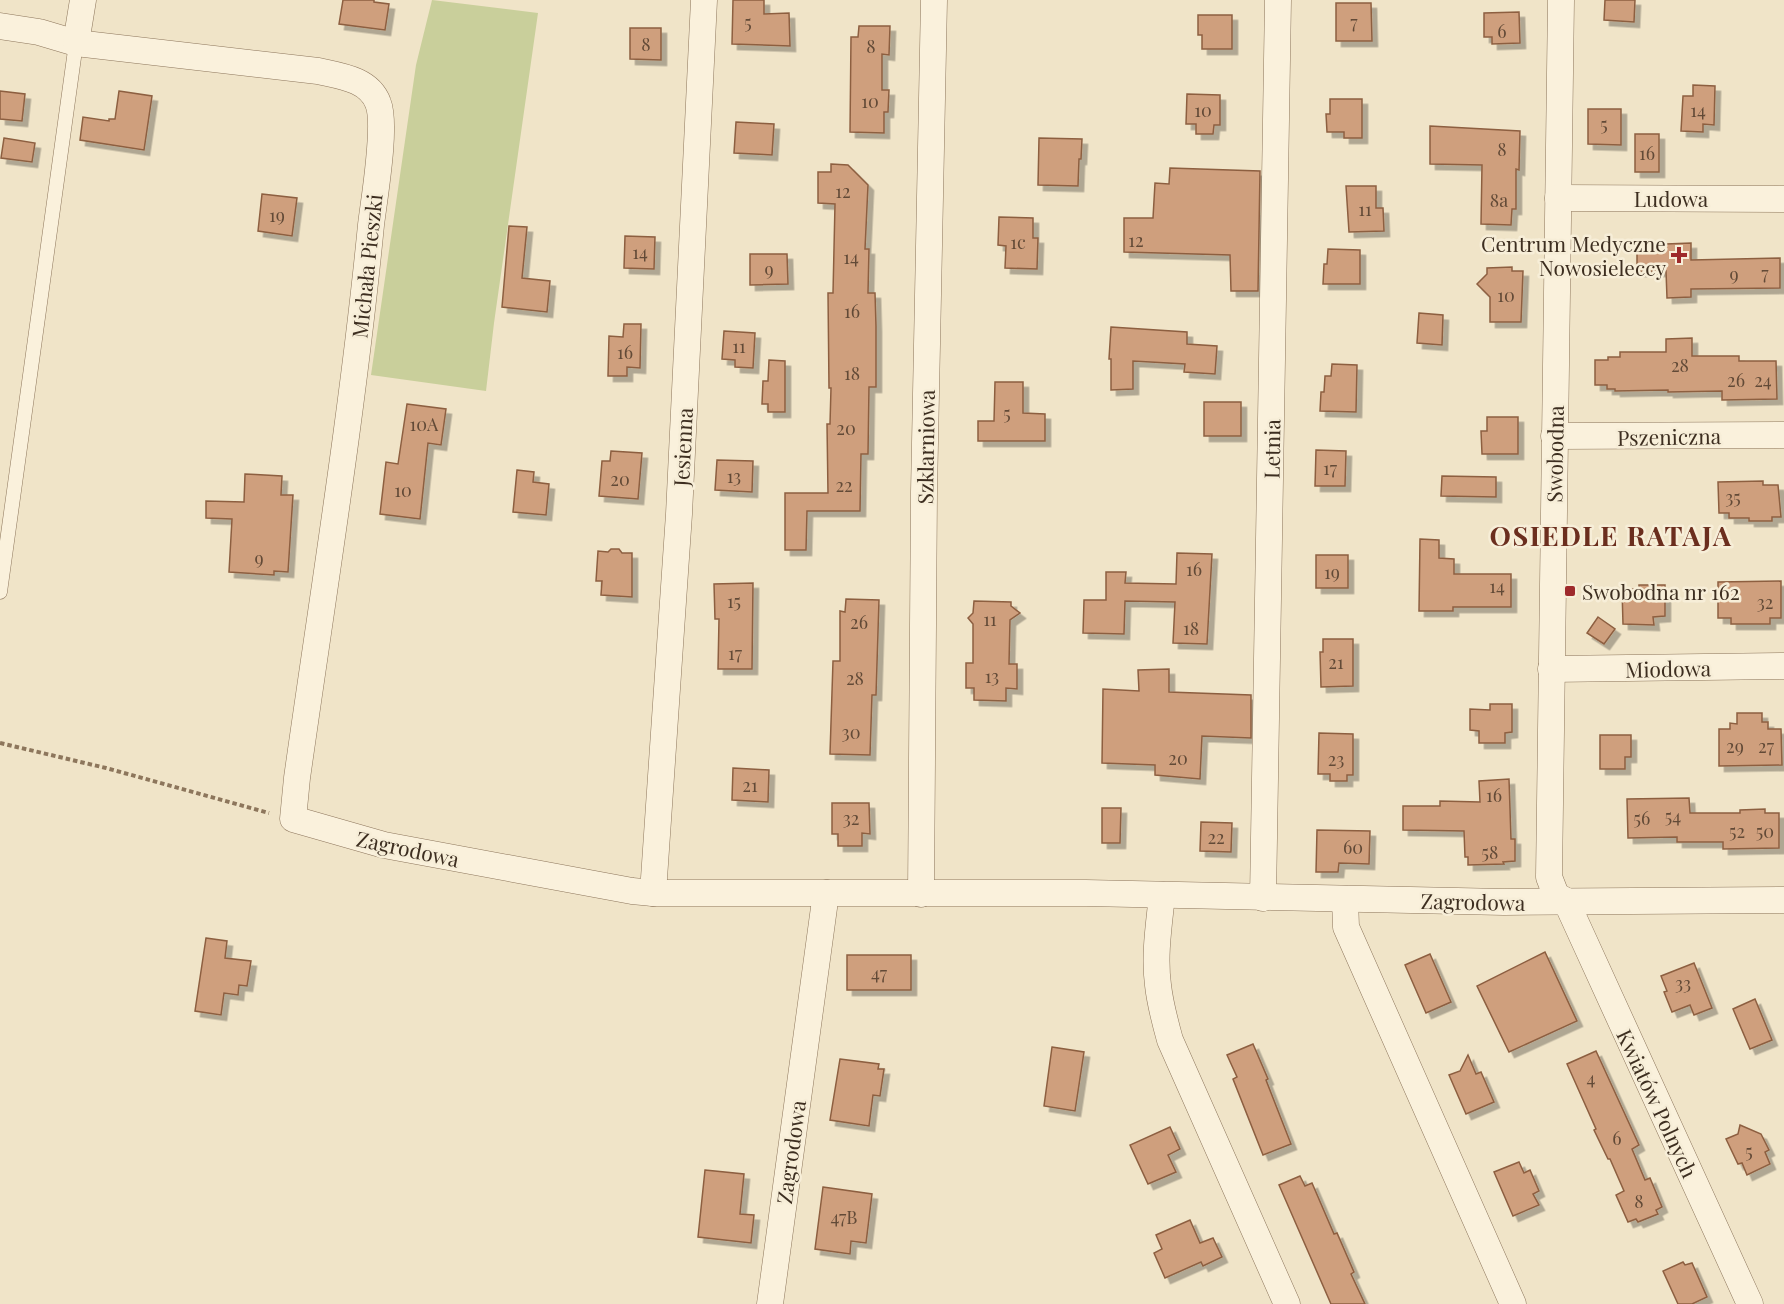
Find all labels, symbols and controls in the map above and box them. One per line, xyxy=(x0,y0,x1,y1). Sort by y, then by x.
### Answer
house number: 5 xyxy=(744,10,752,34)
house number: 7 xyxy=(1350,10,1358,34)
house number: 6 xyxy=(1497,19,1507,43)
house number: 8 xyxy=(641,32,651,56)
house number: 8 xyxy=(866,34,876,58)
house number: 10 xyxy=(861,89,879,113)
house number: 10 xyxy=(1194,98,1212,122)
house number: 14 xyxy=(1690,98,1706,122)
house number: 5 xyxy=(1600,112,1608,136)
house number: 8 xyxy=(1497,137,1507,161)
house number: 16 xyxy=(1639,141,1655,165)
house number: 12 xyxy=(835,179,851,203)
street label: Ludowa xyxy=(1634,184,1709,212)
house number: 8a xyxy=(1490,188,1508,212)
street label: Michała Pieszki xyxy=(344,192,388,340)
house number: 11 xyxy=(1358,197,1372,221)
house number: 19 xyxy=(269,203,285,227)
house number: 12 xyxy=(1128,228,1144,252)
place label: Centrum Medyczne Nowosieleccy xyxy=(1481,229,1666,281)
house number: 1c xyxy=(1010,230,1026,254)
house number: 14 xyxy=(632,240,648,264)
house number: 14 xyxy=(843,245,859,269)
marker: Centrum Medyczne Nowosieleccy xyxy=(1670,246,1688,264)
house number: 9 xyxy=(764,257,774,281)
house number: 7 xyxy=(1761,261,1769,285)
house number: 9 xyxy=(1729,262,1739,286)
house number: 10 xyxy=(1497,283,1515,307)
house number: 16 xyxy=(844,299,860,323)
house number: 11 xyxy=(732,334,746,358)
house number: 16 xyxy=(617,340,633,364)
house number: 28 xyxy=(1671,353,1689,377)
house number: 18 xyxy=(844,361,860,385)
house number: 26 xyxy=(1727,368,1745,392)
house number: 24 xyxy=(1754,368,1772,392)
street label: Szklarniowa xyxy=(910,389,940,505)
house number: 5 xyxy=(1003,401,1011,425)
street label: Swobodna xyxy=(1539,405,1569,503)
street label: Jesienna xyxy=(666,406,698,488)
house number: 10A xyxy=(410,412,439,436)
house number: 20 xyxy=(836,416,856,440)
street label: Letnia xyxy=(1256,418,1286,479)
street label: Pszeniczna xyxy=(1617,421,1722,451)
house number: 17 xyxy=(1323,456,1338,480)
house number: 13 xyxy=(727,464,741,488)
house number: 20 xyxy=(610,467,630,491)
house number: 22 xyxy=(835,473,853,497)
house number: 10 xyxy=(394,478,412,502)
house number: 35 xyxy=(1725,485,1741,509)
district label: OSIEDLE RATAJA xyxy=(1490,517,1732,553)
house number: 9 xyxy=(254,546,264,570)
house number: 16 xyxy=(1186,557,1202,581)
house number: 19 xyxy=(1324,560,1340,584)
house number: 14 xyxy=(1489,574,1505,598)
place label: Swobodna nr 162 xyxy=(1582,577,1740,605)
marker: Swobodna nr 162 xyxy=(1563,584,1577,598)
house number: 15 xyxy=(727,589,741,613)
house number: 32 xyxy=(1757,590,1773,614)
house number: 11 xyxy=(983,607,997,631)
house number: 26 xyxy=(850,610,868,634)
house number: 18 xyxy=(1183,616,1199,640)
house number: 17 xyxy=(728,641,743,665)
house number: 21 xyxy=(1328,650,1344,674)
street label: Miodowa xyxy=(1625,653,1712,683)
house number: 13 xyxy=(985,664,999,688)
house number: 28 xyxy=(846,666,864,690)
house number: 30 xyxy=(842,720,860,744)
house number: 29 xyxy=(1726,734,1744,758)
house number: 27 xyxy=(1758,734,1775,758)
house number: 20 xyxy=(1168,746,1188,770)
house number: 23 xyxy=(1328,747,1344,771)
house number: 21 xyxy=(742,773,758,797)
house number: 16 xyxy=(1486,783,1502,807)
house number: 54 xyxy=(1665,804,1681,828)
house number: 32 xyxy=(843,806,859,830)
house number: 56 xyxy=(1634,806,1650,830)
house number: 52 xyxy=(1729,819,1745,843)
house number: 50 xyxy=(1756,819,1774,843)
street label: Zagrodowa xyxy=(354,823,463,873)
house number: 22 xyxy=(1207,825,1225,849)
house number: 60 xyxy=(1343,835,1363,859)
house number: 58 xyxy=(1482,840,1498,864)
street label: Zagrodowa xyxy=(1420,886,1526,916)
house number: 47 xyxy=(871,961,888,985)
house number: 33 xyxy=(1675,971,1691,995)
street label: Kwiatów Polnych xyxy=(1611,1024,1705,1182)
house number: 4 xyxy=(1587,1066,1596,1090)
street label: Zagrodowa xyxy=(769,1098,811,1206)
house number: 6 xyxy=(1612,1126,1622,1150)
house number: 5 xyxy=(1745,1139,1753,1163)
house number: 8 xyxy=(1634,1189,1644,1213)
house number: 47B xyxy=(830,1205,858,1229)

